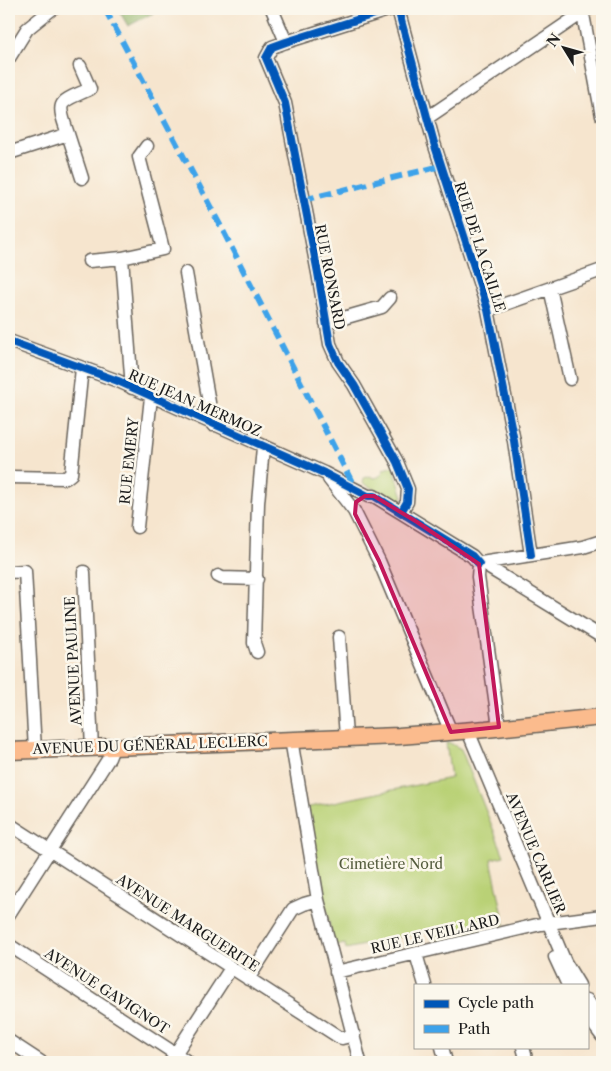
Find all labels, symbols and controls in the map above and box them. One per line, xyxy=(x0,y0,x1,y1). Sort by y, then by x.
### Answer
north arrow xyxy=(538,22,588,72)
text: N xyxy=(543,30,564,50)
street label: RUE DE LA CAILLE xyxy=(450,180,510,314)
street label: RUE RONSARD xyxy=(311,223,349,331)
street label: RUE JEAN MERMOZ xyxy=(126,366,264,440)
street label: RUE EMERY xyxy=(115,416,143,505)
street label: AVENUE PAULINE xyxy=(61,596,85,727)
street label: AVENUE DU GÉNÉRAL LECLERC xyxy=(31,732,268,758)
street label: AVENUE CARLIER xyxy=(502,789,570,917)
park label: Cimetière Nord xyxy=(339,855,444,873)
street label: AVENUE MARGUERITE xyxy=(112,870,263,976)
street label: RUE LE VEILLARD xyxy=(369,910,501,958)
street label: AVENUE GAVIGNOT xyxy=(40,943,173,1038)
legend xyxy=(414,984,588,1048)
text: Cycle path xyxy=(458,993,535,1012)
text: Path xyxy=(458,1019,491,1038)

